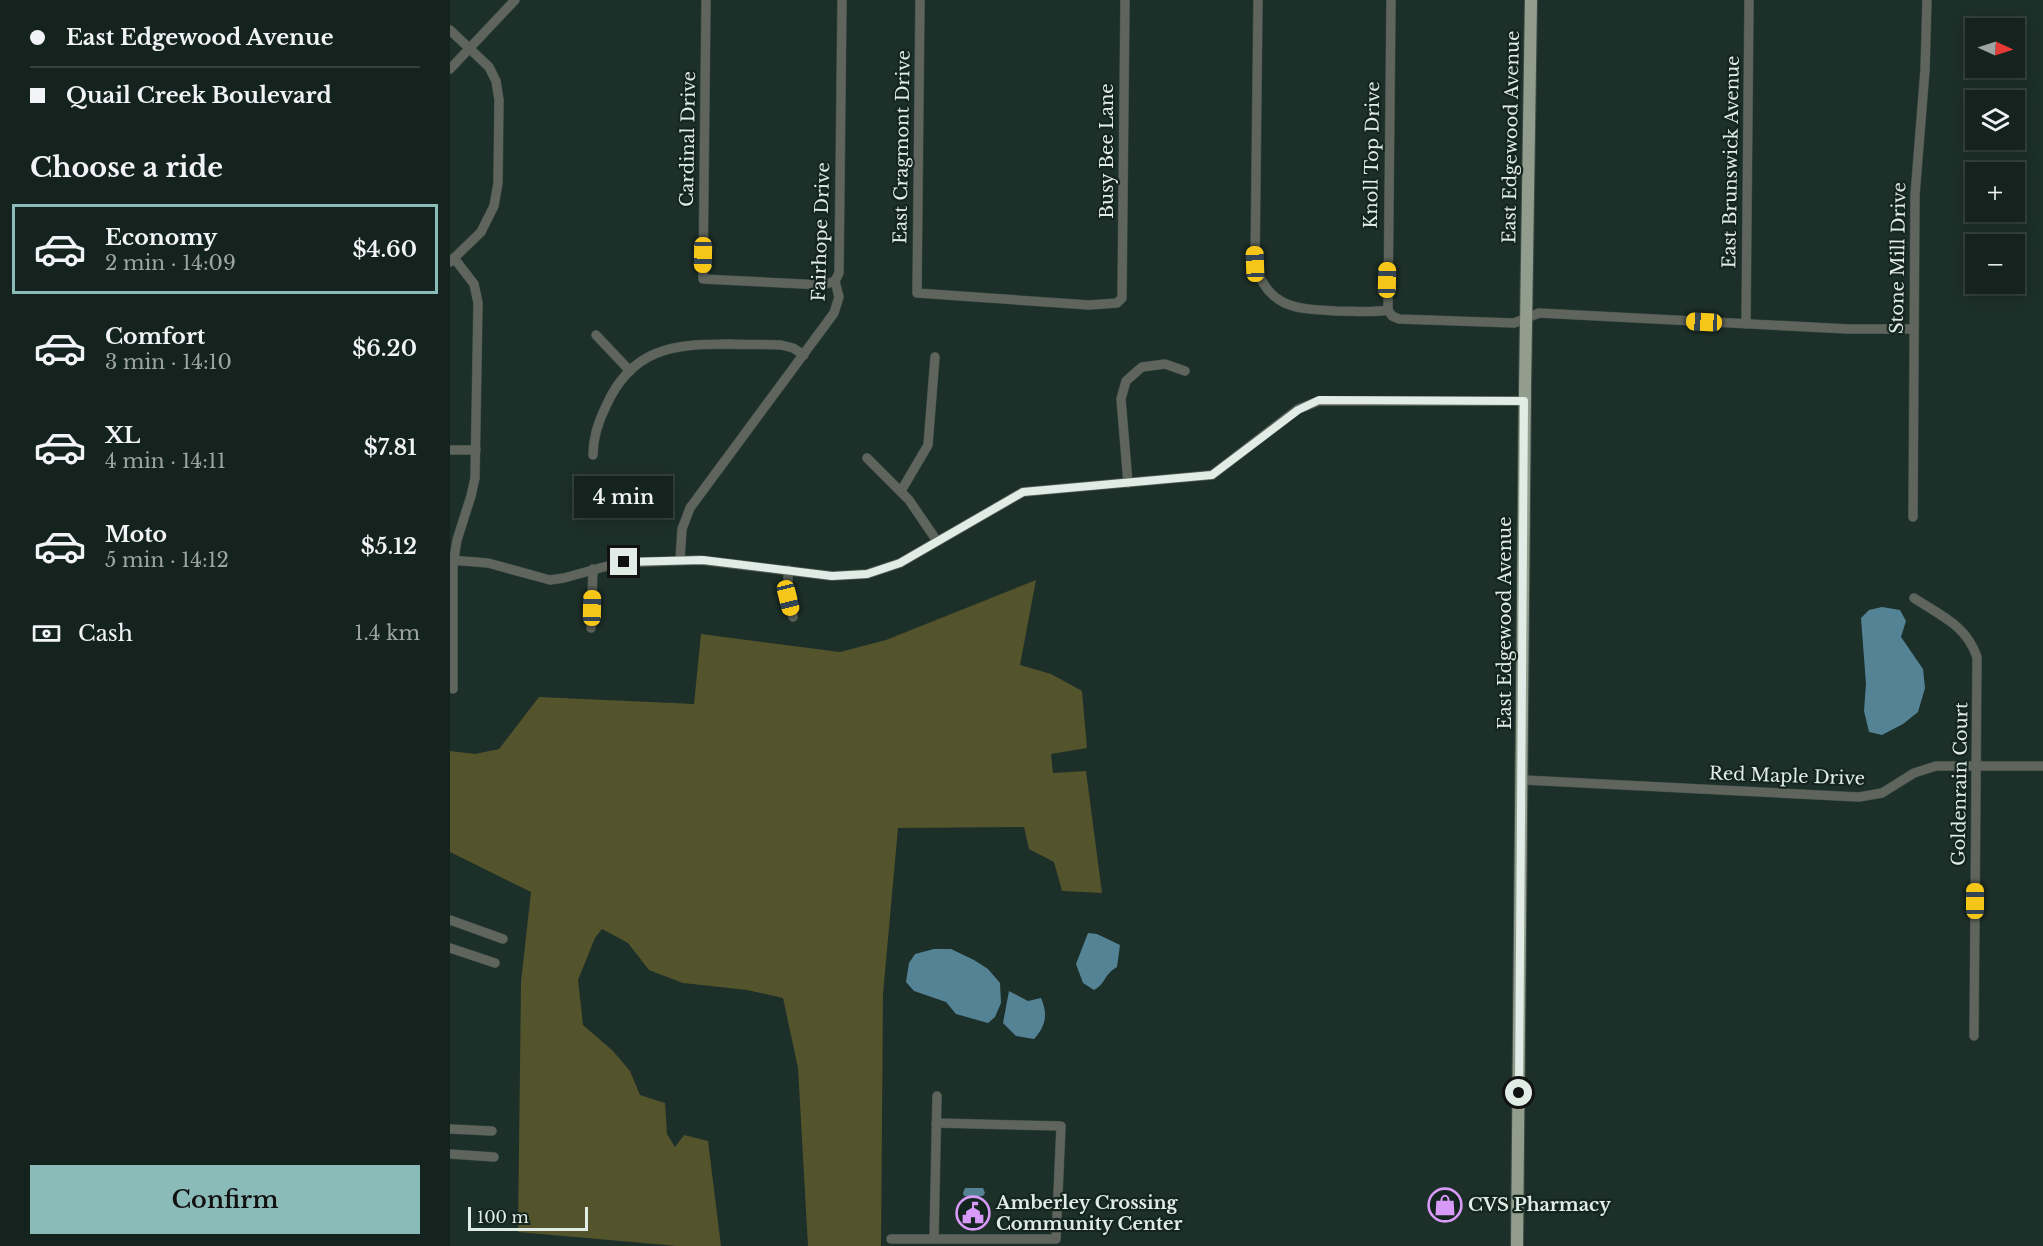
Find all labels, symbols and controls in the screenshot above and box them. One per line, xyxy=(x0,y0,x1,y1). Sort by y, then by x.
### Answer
north arrow xyxy=(1965,18,2025,78)
map controls xyxy=(1965,18,2025,294)
text: East Edgewood Avenue xyxy=(66,24,334,51)
street label: East Edgewood Avenue xyxy=(1498,30,1524,244)
street label: East Cragmont Drive xyxy=(889,50,915,244)
street label: East Brunswick Avenue xyxy=(1718,55,1744,269)
street label: Cardinal Drive xyxy=(676,71,700,207)
street label: Knoll Top Drive xyxy=(1360,81,1384,229)
text: Quail Creek Boulevard xyxy=(66,82,332,109)
street label: Busy Bee Lane xyxy=(1096,83,1118,219)
button: layers xyxy=(1965,90,2025,150)
text: Choose a ride xyxy=(30,151,223,184)
street label: Fairhope Drive xyxy=(808,162,834,302)
button: + xyxy=(1965,162,2025,222)
street label: Stone Mill Drive xyxy=(1886,182,1910,334)
icon: car xyxy=(33,222,87,276)
text: Economy xyxy=(105,224,217,251)
button: − xyxy=(1965,234,2025,294)
text: $4.60 xyxy=(353,236,417,263)
car xyxy=(694,237,712,273)
car xyxy=(1245,246,1265,282)
text: 2 min · 14:09 xyxy=(105,251,236,275)
car xyxy=(1378,262,1396,298)
car xyxy=(1686,312,1722,332)
icon: car xyxy=(33,321,87,375)
text: Comfort xyxy=(105,323,205,350)
text: $6.20 xyxy=(352,335,417,362)
text: 3 min · 14:10 xyxy=(105,350,232,374)
icon: car xyxy=(33,420,87,474)
text: XL xyxy=(105,422,140,449)
text: $7.81 xyxy=(364,434,417,461)
text: 4 min · 14:11 xyxy=(105,449,226,473)
callout: 4 min xyxy=(574,475,674,517)
text: 4 min xyxy=(593,485,654,509)
street label: East Edgewood Avenue xyxy=(1494,517,1516,729)
icon: car xyxy=(33,519,87,573)
text: Moto xyxy=(105,521,167,548)
text: $5.12 xyxy=(361,533,417,560)
text: 5 min · 14:12 xyxy=(105,548,229,572)
route end xyxy=(610,548,637,575)
car xyxy=(775,578,801,618)
car xyxy=(583,590,601,626)
icon: cash xyxy=(30,617,63,650)
text: Cash xyxy=(78,620,133,647)
text: 1.4 km xyxy=(355,621,420,645)
street label: Goldenrain Court xyxy=(1948,702,1972,866)
street label: Red Maple Drive xyxy=(1709,762,1865,790)
car xyxy=(1966,883,1984,919)
route start xyxy=(1505,1079,1532,1106)
button: Confirm xyxy=(30,1165,420,1234)
shop icon: CVS Pharmacy xyxy=(1427,1187,1463,1223)
place label: Amberley Crossing Community Center xyxy=(995,1192,1182,1235)
place label: CVS Pharmacy xyxy=(1468,1194,1611,1216)
public building icon: Amberley Crossing Community Center xyxy=(955,1195,991,1231)
scale bar xyxy=(468,1204,588,1232)
text: 100 m xyxy=(477,1207,529,1227)

